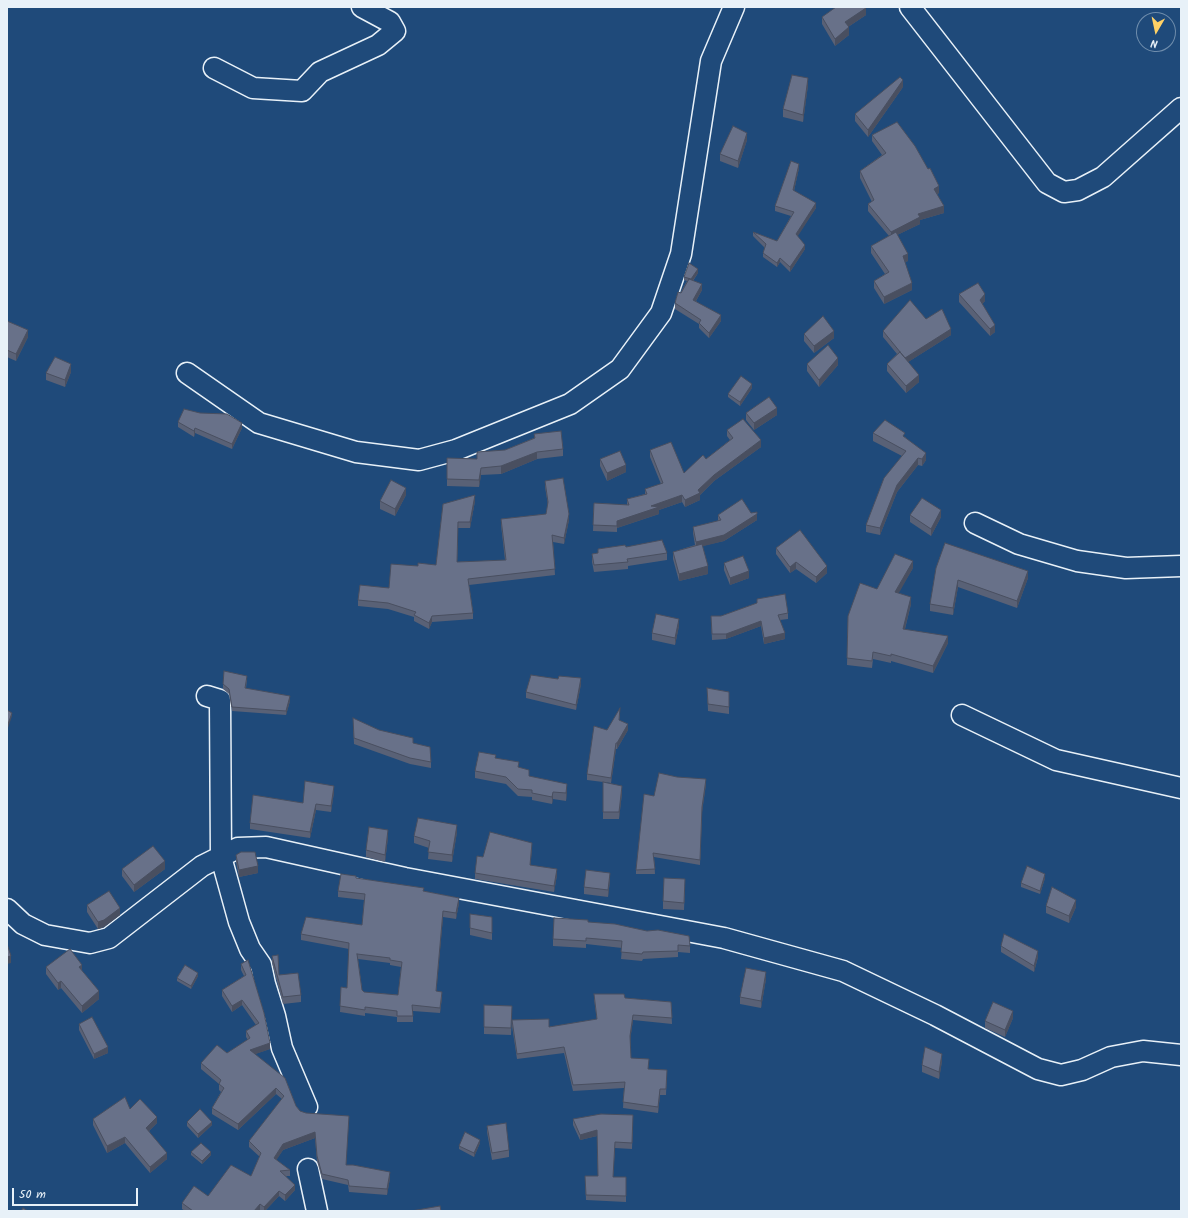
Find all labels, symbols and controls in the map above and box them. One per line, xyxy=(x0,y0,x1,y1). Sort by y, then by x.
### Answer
north arrow xyxy=(1136,12,1176,52)
text: N xyxy=(1149,33,1159,52)
scale bar xyxy=(14,1180,140,1206)
text: 50 m xyxy=(19,1185,46,1204)

